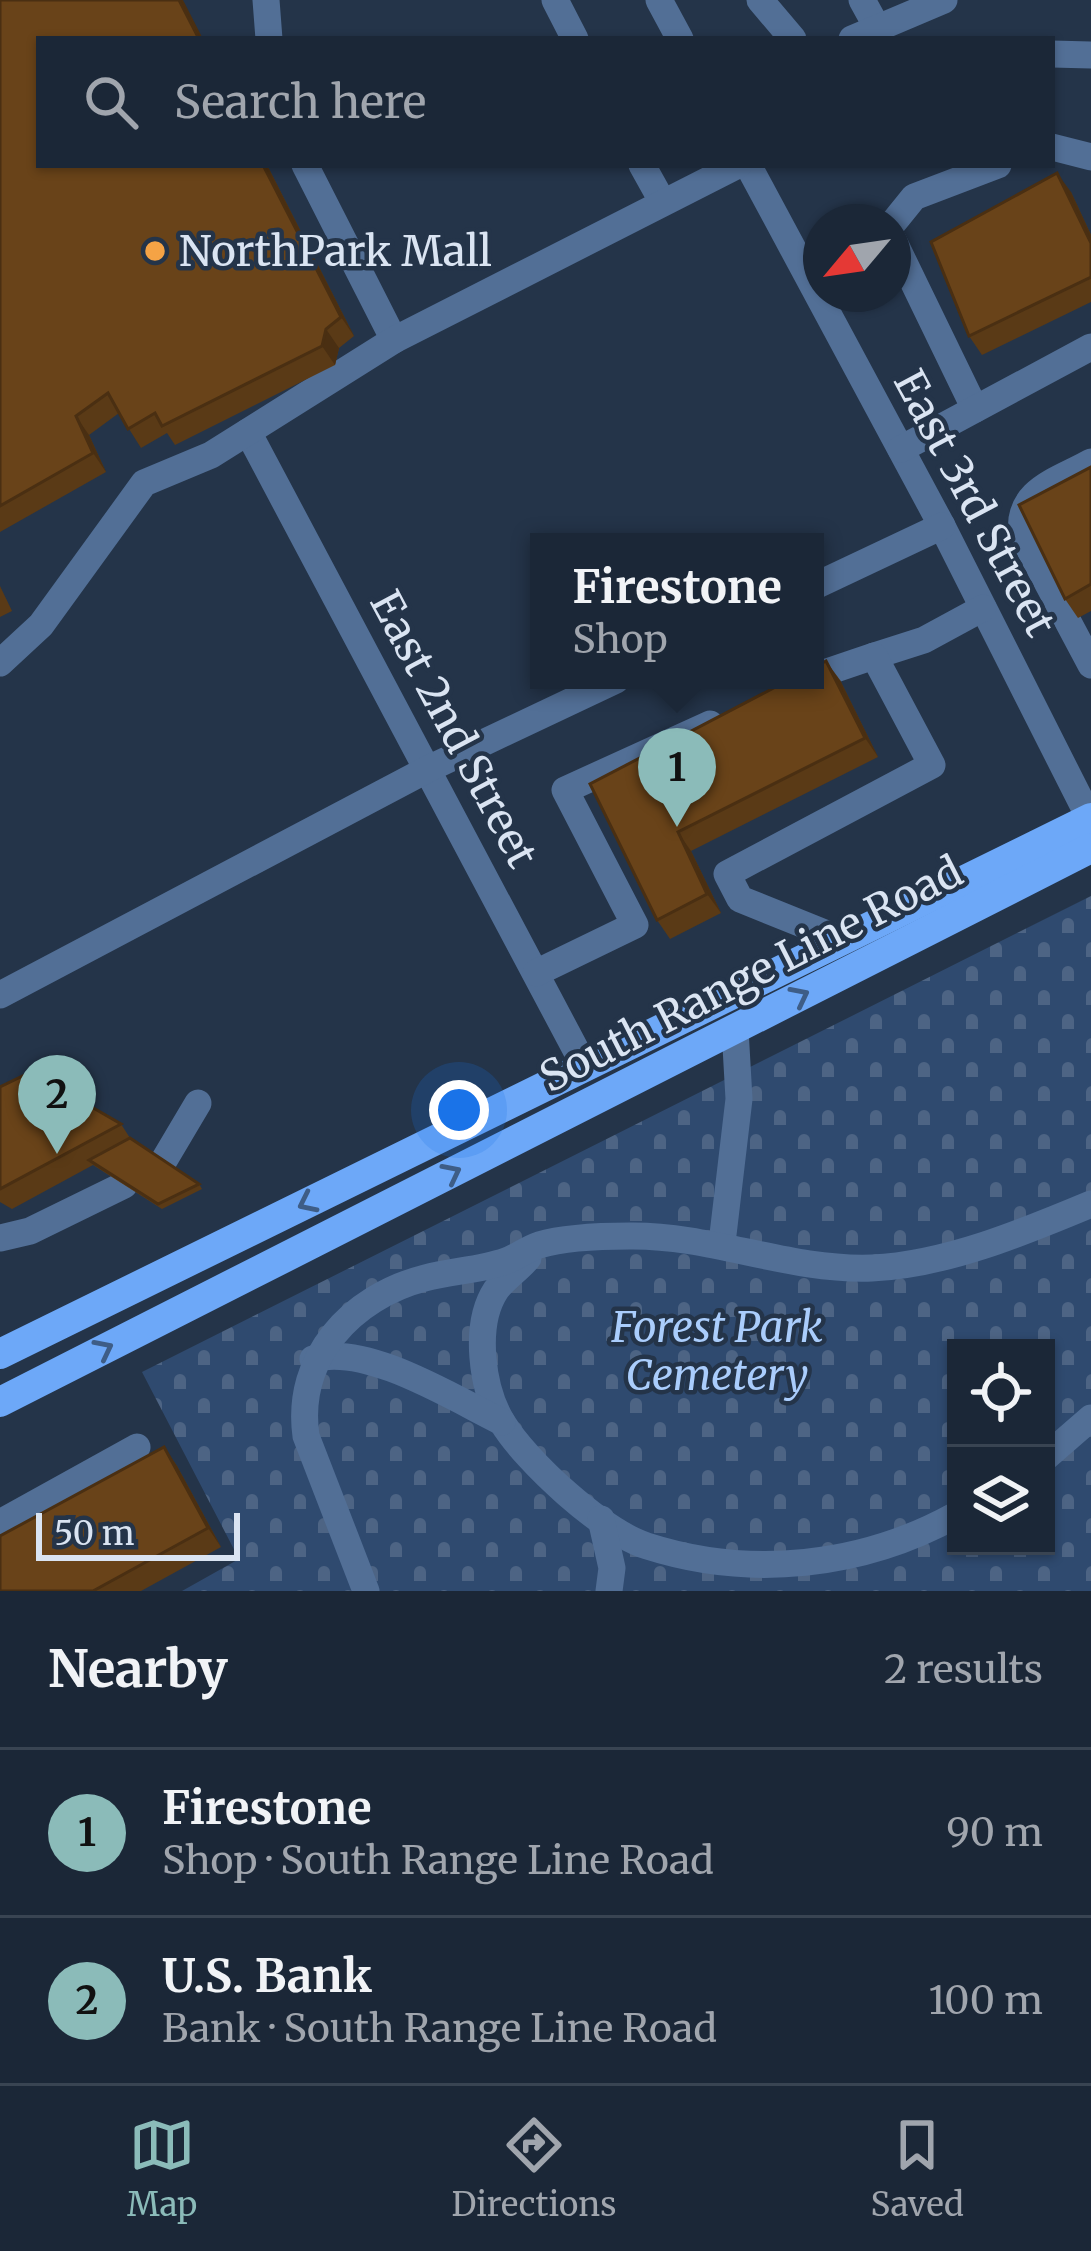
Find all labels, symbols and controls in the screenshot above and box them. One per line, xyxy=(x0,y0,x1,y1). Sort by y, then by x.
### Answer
search box xyxy=(36,36,1055,168)
icon: search xyxy=(78,69,144,135)
text: Search here xyxy=(174,74,426,130)
north arrow xyxy=(803,204,911,312)
place label: NorthPark Mall xyxy=(179,225,492,277)
marker: NorthPark Mall xyxy=(142,238,168,264)
street label: East 3rd Street xyxy=(883,361,1067,645)
popup xyxy=(530,533,824,689)
text: Firestone xyxy=(572,559,782,615)
street label: East 2nd Street xyxy=(359,582,549,876)
text: Shop xyxy=(572,615,668,664)
pin: 1 xyxy=(638,728,716,827)
street label: South Range Line Road xyxy=(531,845,971,1104)
one-way arrow xyxy=(788,987,809,1011)
pin: 2 xyxy=(18,1055,96,1154)
your location xyxy=(429,1080,489,1140)
one-way arrow xyxy=(440,1163,461,1187)
one-way arrow xyxy=(298,1189,319,1212)
park label: Forest Park Cemetery xyxy=(610,1301,823,1401)
map controls xyxy=(947,1339,1055,1555)
button: locate xyxy=(947,1339,1055,1447)
one-way arrow xyxy=(92,1340,114,1363)
button: layers xyxy=(947,1447,1055,1555)
scale bar xyxy=(36,1507,240,1560)
text: 50 m xyxy=(54,1513,135,1554)
text: Nearby xyxy=(48,1637,228,1701)
text: 2 results xyxy=(884,1645,1043,1694)
text: Firestone xyxy=(162,1780,372,1836)
text: 1 xyxy=(78,1808,96,1857)
text: 90 m xyxy=(946,1808,1043,1857)
text: Shop · South Range Line Road xyxy=(162,1836,714,1885)
text: U.S. Bank xyxy=(162,1948,372,2004)
text: 2 xyxy=(76,1976,98,2025)
text: 100 m xyxy=(928,1976,1043,2025)
text: Bank · South Range Line Road xyxy=(162,2004,717,2053)
tab: Map xyxy=(127,2112,197,2225)
tab: Directions xyxy=(451,2112,616,2225)
tab: Saved xyxy=(870,2112,964,2225)

